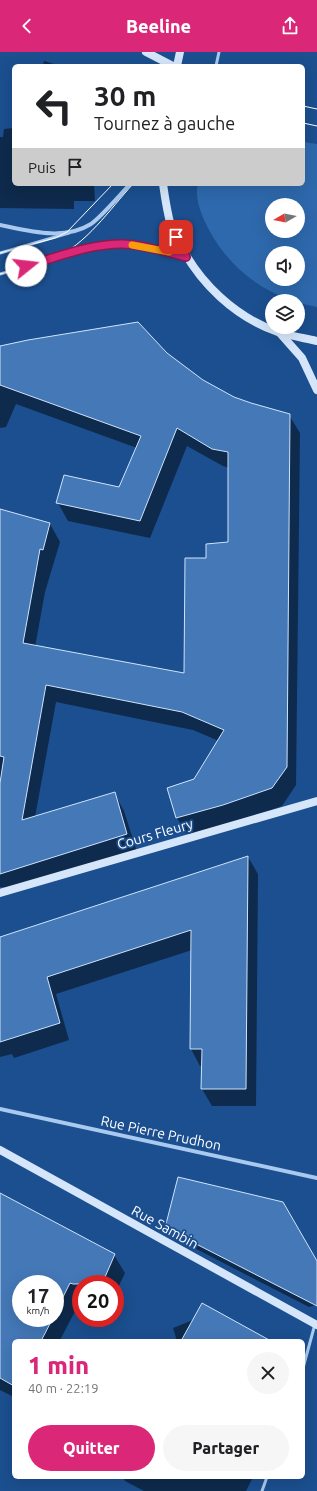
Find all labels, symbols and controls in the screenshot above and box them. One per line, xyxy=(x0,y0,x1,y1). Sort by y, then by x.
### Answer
icon: back xyxy=(16,15,38,37)
icon: share xyxy=(279,15,301,37)
text: Beeline xyxy=(126,16,191,36)
icon: left xyxy=(28,80,80,132)
text: 30 m xyxy=(94,80,156,111)
text: Tournez à gauche xyxy=(94,113,235,133)
icon: arrive xyxy=(64,156,86,178)
text: Puis xyxy=(28,159,56,176)
north arrow xyxy=(265,198,305,238)
map controls xyxy=(265,198,305,334)
pin xyxy=(159,220,193,254)
icon: arrive xyxy=(165,226,187,248)
position arrow xyxy=(5,245,47,287)
button: sound xyxy=(265,246,305,286)
button: layers xyxy=(265,294,305,334)
street label: Cours Fleury xyxy=(115,815,195,853)
street label: Rue Pierre Prudhon xyxy=(99,1112,223,1154)
street label: Rue Sambin xyxy=(129,1202,201,1252)
speed limit sign: 20 xyxy=(72,1275,124,1327)
text: 17 xyxy=(27,1284,49,1307)
text: km/h xyxy=(26,1305,50,1316)
text: 1 min xyxy=(28,1352,89,1379)
button: close xyxy=(247,1352,289,1394)
text: 40 m · 22:19 xyxy=(28,1381,99,1395)
button: Quitter xyxy=(28,1425,155,1471)
button: Partager xyxy=(163,1425,289,1471)

